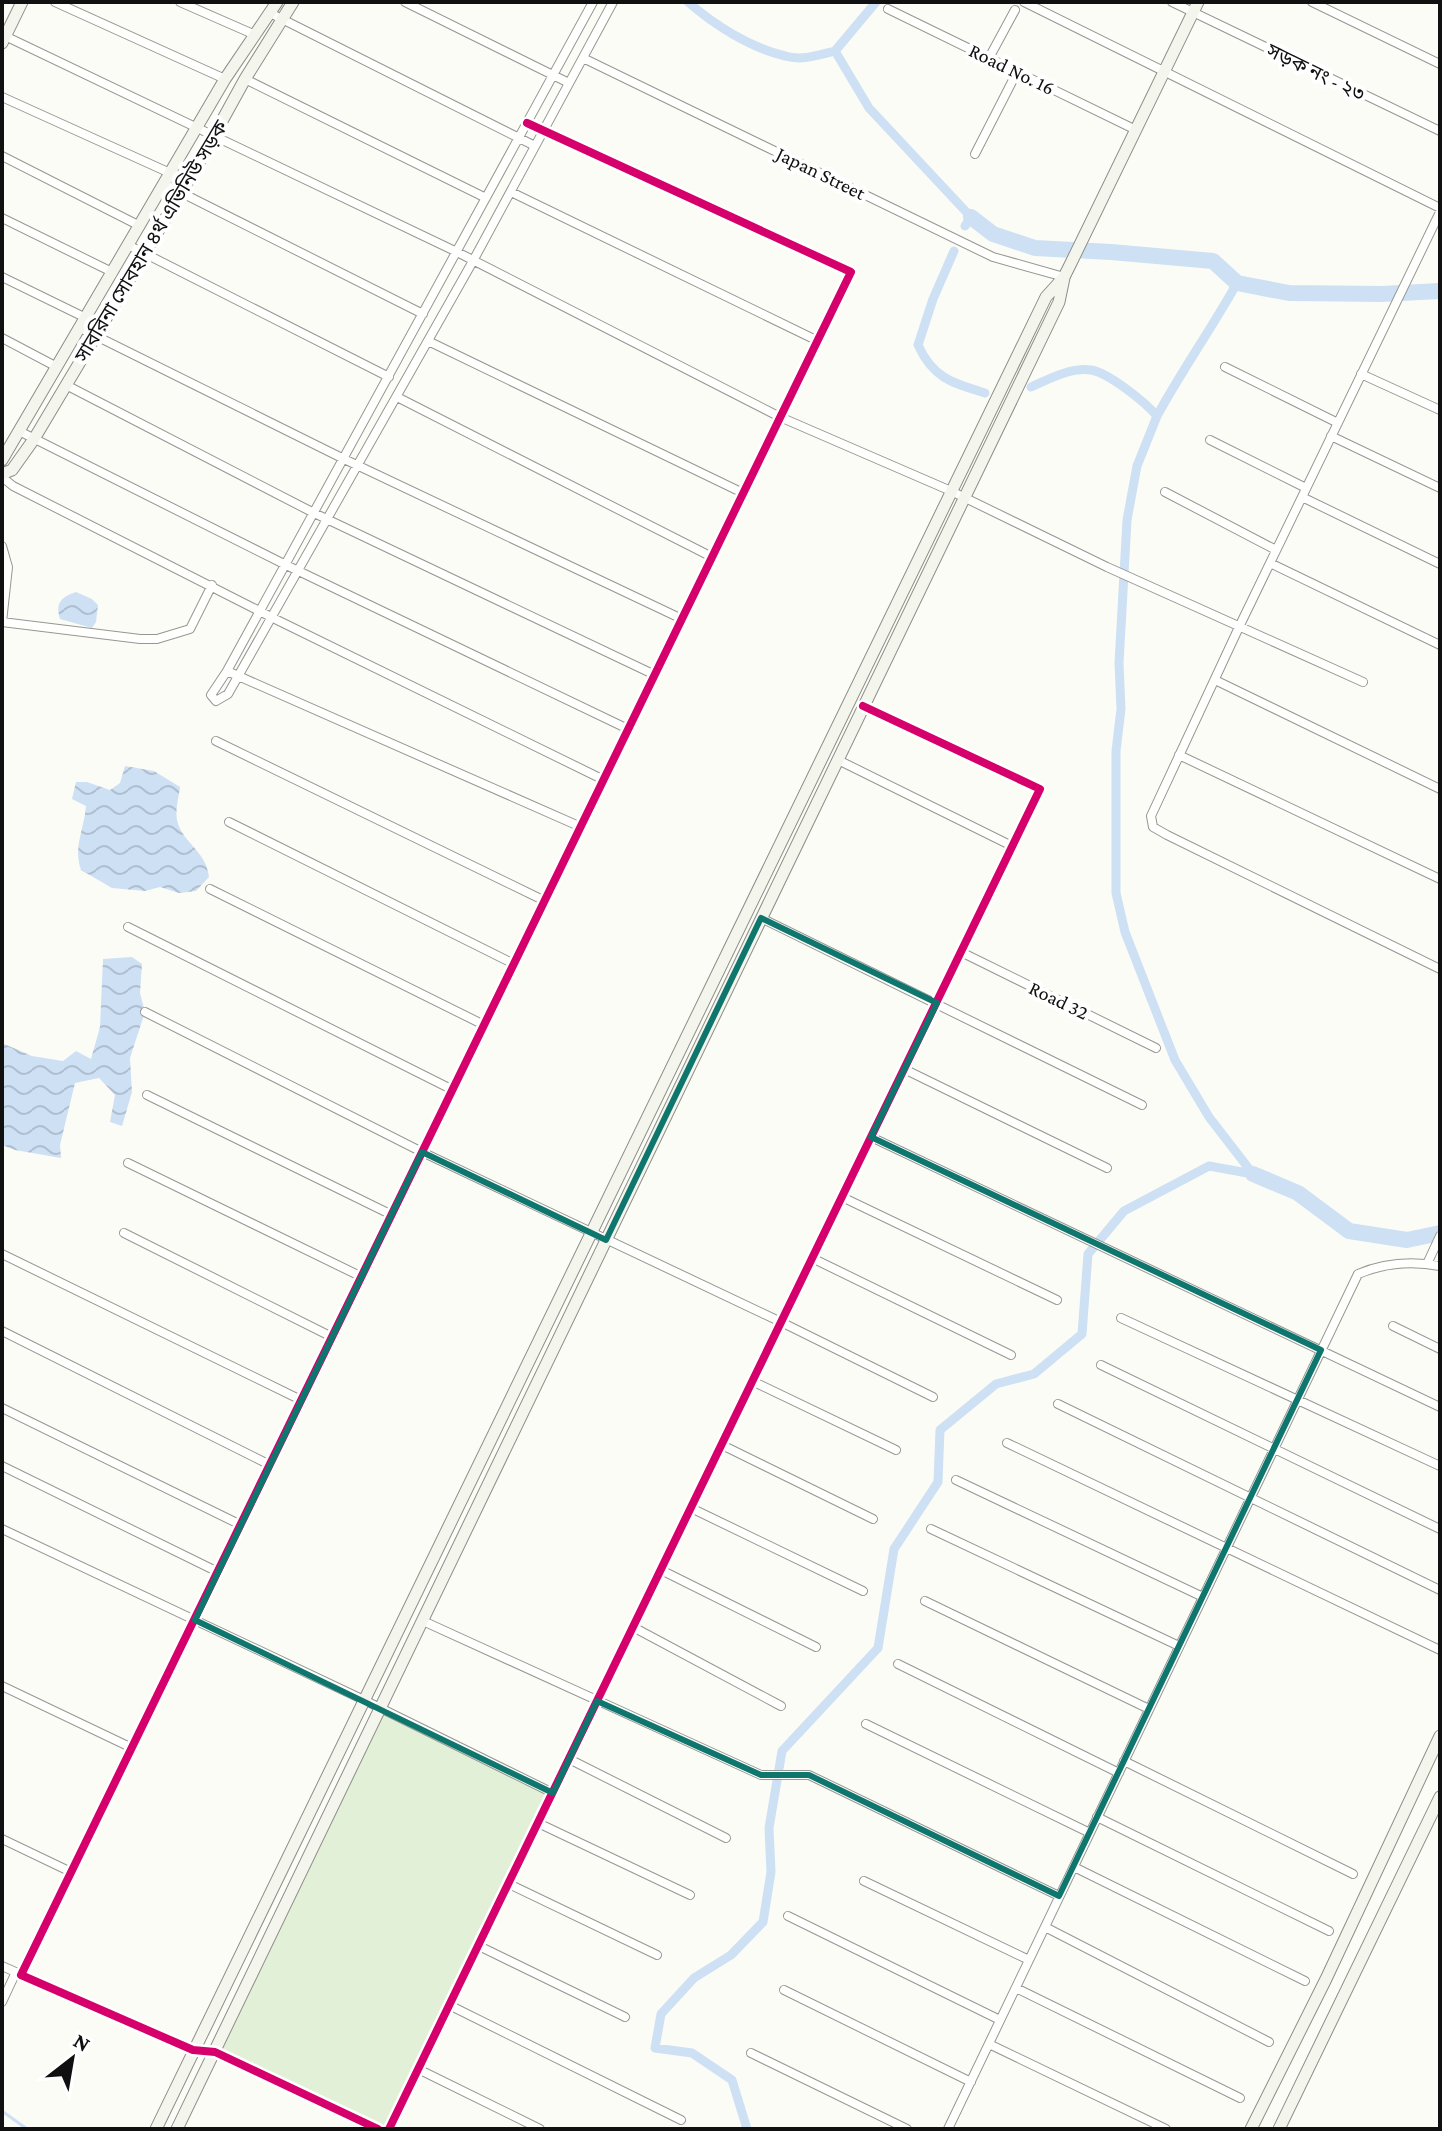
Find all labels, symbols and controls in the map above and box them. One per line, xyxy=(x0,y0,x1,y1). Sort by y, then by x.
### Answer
street label: সড়ক নং - ২৩ xyxy=(1263,38,1369,105)
street label: Road No. 16 xyxy=(966,39,1058,99)
street label: সাবরিনা সোবহান ৪র্থ এভিনিউ সড়ক xyxy=(68,115,232,366)
street label: Japan Street xyxy=(771,141,869,205)
street label: Road 32 xyxy=(1026,976,1092,1024)
north arrow xyxy=(32,2019,112,2099)
text: N xyxy=(69,2028,95,2057)

